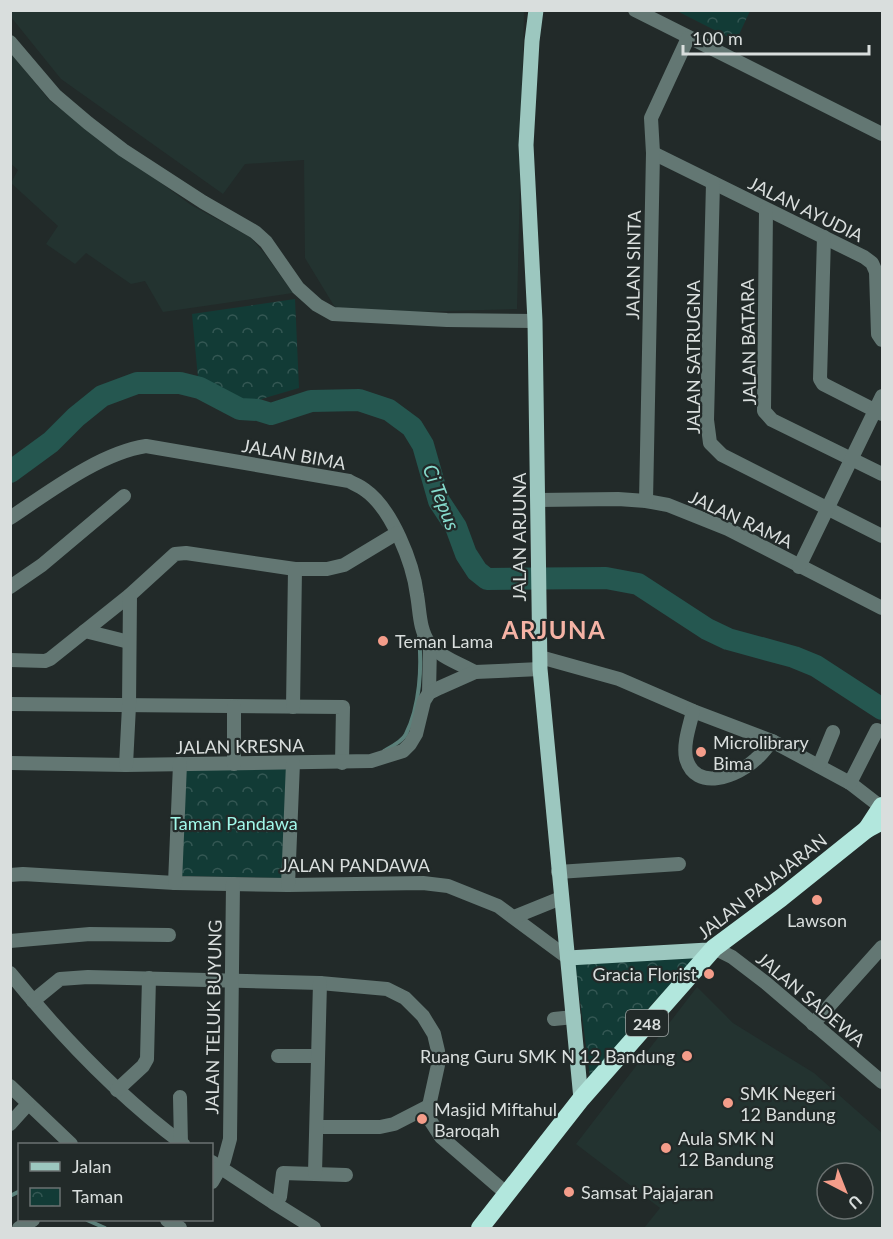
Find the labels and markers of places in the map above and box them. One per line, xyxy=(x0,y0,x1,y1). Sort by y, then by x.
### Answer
place label: Teman Lama xyxy=(395,630,493,652)
marker: Teman Lama xyxy=(376,634,390,648)
place label: Microlibrary Bima xyxy=(713,731,809,774)
marker: Microlibrary Bima xyxy=(694,745,708,759)
marker: Lawson xyxy=(810,893,824,907)
place label: Lawson xyxy=(787,909,847,931)
place label: Gracia Florist xyxy=(593,963,698,985)
marker: Gracia Florist xyxy=(702,967,716,981)
place label: Ruang Guru SMK N 12 Bandung xyxy=(420,1045,675,1067)
marker: Ruang Guru SMK N 12 Bandung xyxy=(680,1049,694,1063)
place label: SMK Negeri 12 Bandung xyxy=(740,1082,836,1125)
marker: SMK Negeri 12 Bandung xyxy=(721,1096,735,1110)
place label: Masjid Miftahul Baroqah xyxy=(434,1098,557,1141)
marker: Masjid Miftahul Baroqah xyxy=(415,1112,429,1126)
place label: Aula SMK N 12 Bandung xyxy=(678,1127,775,1170)
marker: Aula SMK N 12 Bandung xyxy=(659,1141,673,1155)
place label: Samsat Pajajaran xyxy=(581,1181,713,1203)
marker: Samsat Pajajaran xyxy=(562,1185,576,1199)

